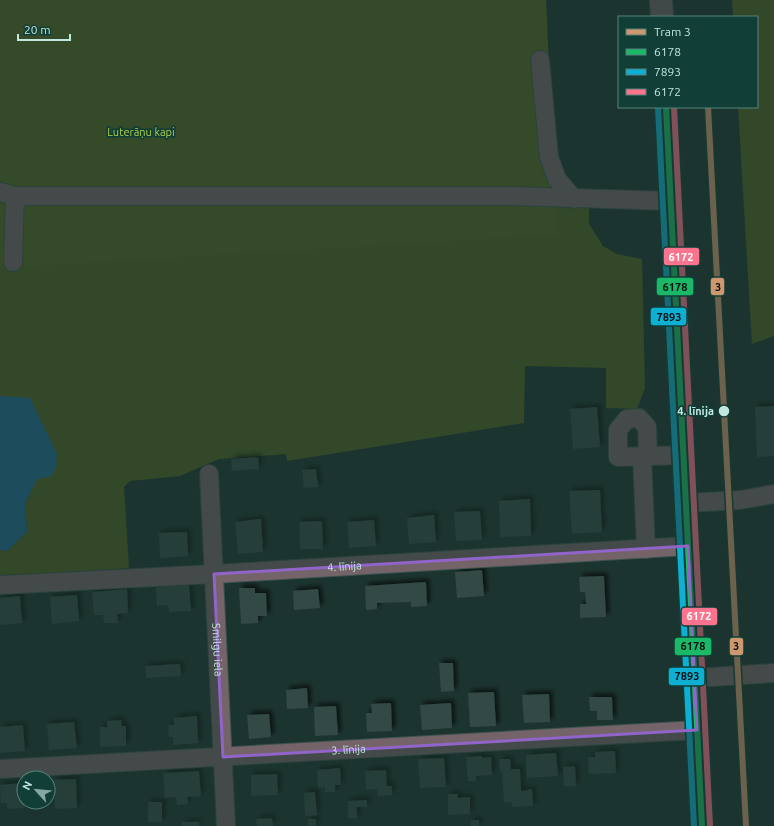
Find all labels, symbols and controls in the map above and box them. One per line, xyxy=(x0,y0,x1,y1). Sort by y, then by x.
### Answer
scale bar xyxy=(18,16,70,42)
legend xyxy=(618,16,758,108)
text: 20 m xyxy=(24,23,51,36)
text: Tram 3 xyxy=(654,25,691,38)
text: 6178 xyxy=(654,45,681,58)
text: 7893 xyxy=(654,65,681,78)
text: 6172 xyxy=(654,85,681,98)
park label: Luterāņu kapi xyxy=(107,126,175,138)
line badge: 6172 xyxy=(663,247,700,266)
text: 6172 xyxy=(669,251,693,263)
line badge: 6178 xyxy=(656,277,694,296)
line badge: 3 xyxy=(710,277,725,296)
text: 6178 xyxy=(663,281,687,293)
text: 3 xyxy=(715,281,721,293)
line badge: 7893 xyxy=(650,307,687,326)
text: 7893 xyxy=(657,311,681,323)
marker: 4. līnija xyxy=(717,404,731,418)
place label: 4. līnija xyxy=(677,405,714,417)
street label: 4. līnija xyxy=(327,559,362,573)
line badge: 6172 xyxy=(681,607,718,626)
text: 6172 xyxy=(687,610,711,622)
street label: Smilgu iela xyxy=(210,623,225,677)
line badge: 6178 xyxy=(674,637,712,656)
line badge: 3 xyxy=(729,637,744,656)
text: 6178 xyxy=(681,640,705,652)
text: 3 xyxy=(733,640,739,652)
line badge: 7893 xyxy=(668,667,705,686)
text: 7893 xyxy=(675,670,699,682)
street label: 3. līnija xyxy=(331,743,366,756)
north arrow xyxy=(16,770,56,810)
text: N xyxy=(20,779,34,792)

